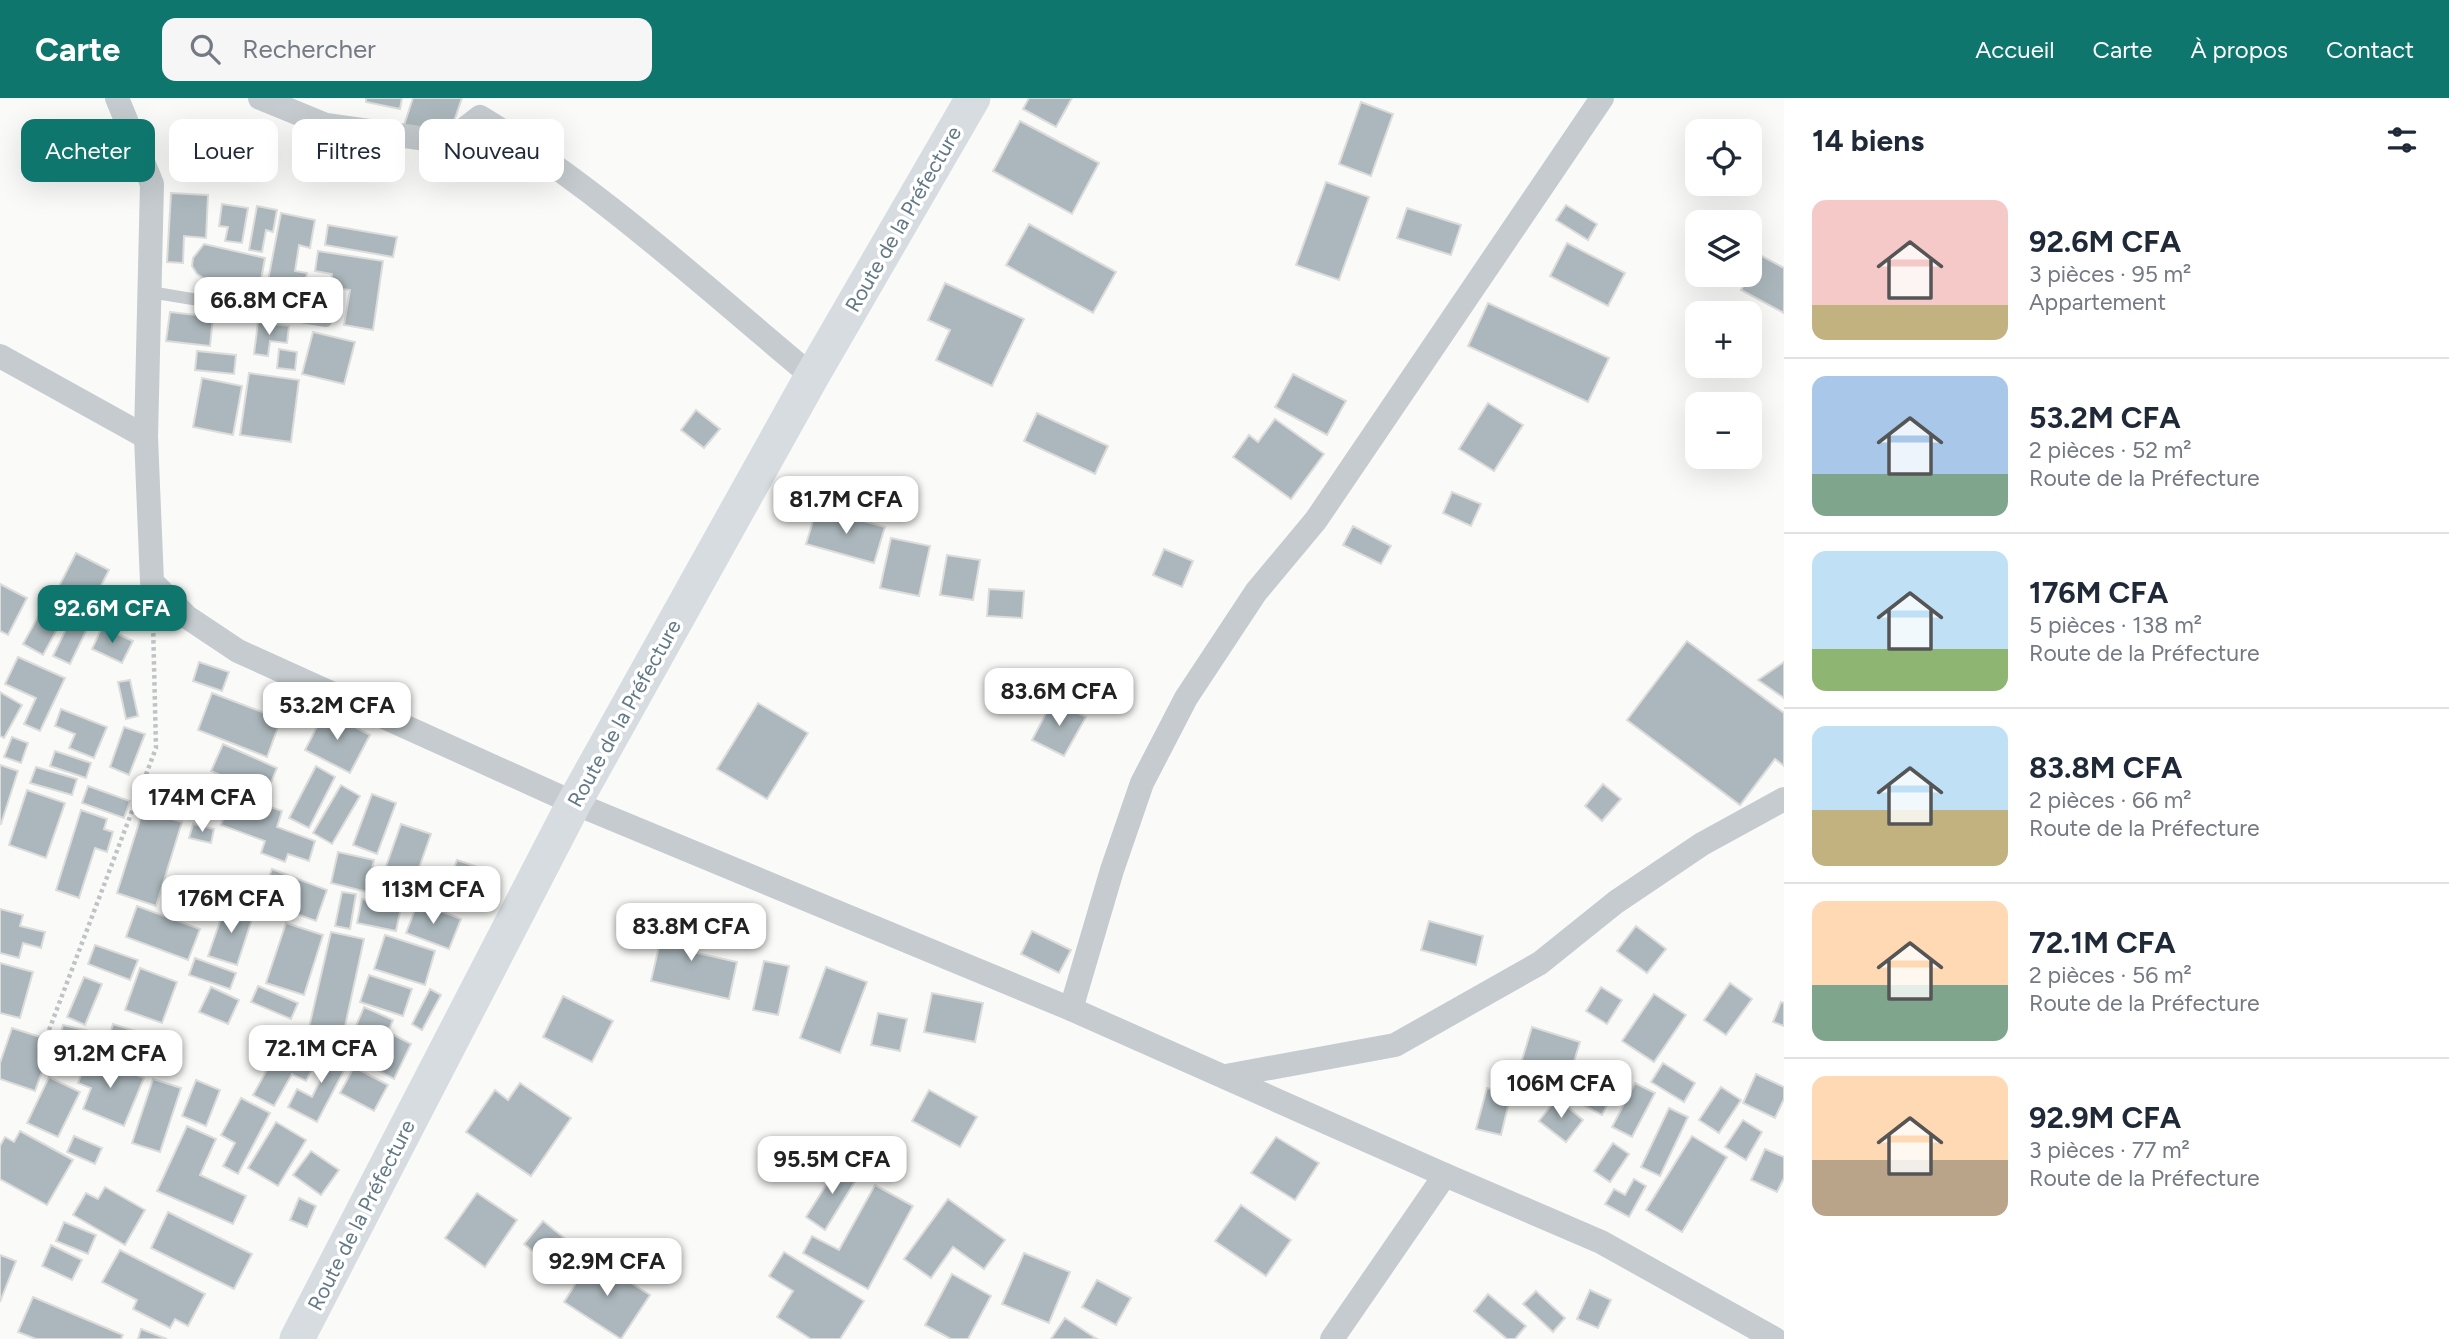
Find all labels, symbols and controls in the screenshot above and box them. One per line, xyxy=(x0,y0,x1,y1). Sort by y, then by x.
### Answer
search box xyxy=(162,18,652,81)
text: Carte xyxy=(35,30,120,69)
icon: search xyxy=(186,30,224,68)
text: Rechercher xyxy=(242,33,376,65)
text: Accueil xyxy=(1975,35,2055,64)
text: Carte xyxy=(2093,35,2152,64)
text: À propos xyxy=(2190,35,2288,64)
text: Contact xyxy=(2326,35,2414,64)
chip: Acheter xyxy=(21,119,155,182)
chip: Louer xyxy=(169,119,278,182)
chip: Filtres xyxy=(292,119,405,182)
chip: Nouveau xyxy=(419,119,564,182)
map controls xyxy=(1685,119,1762,469)
button: locate xyxy=(1685,119,1762,196)
icon: filters xyxy=(2383,121,2421,159)
street label: Route de la Préfecture xyxy=(840,122,966,316)
text: 14 biens xyxy=(1812,122,1924,159)
button: layers xyxy=(1685,210,1762,287)
text: 92.6M CFA xyxy=(2029,223,2181,260)
icon: home xyxy=(1868,228,1952,312)
text: 3 pièces · 95 m² xyxy=(2029,260,2191,288)
pin: 66.8M CFA xyxy=(189,278,349,337)
text: 66.8M CFA xyxy=(210,286,328,314)
text: Appartement xyxy=(2029,288,2166,316)
button: + xyxy=(1685,301,1762,378)
button: − xyxy=(1685,392,1762,469)
text: 53.2M CFA xyxy=(2029,399,2181,436)
icon: home xyxy=(1868,404,1952,488)
text: 2 pièces · 52 m² xyxy=(2029,436,2192,464)
text: Route de la Préfecture xyxy=(2029,464,2259,492)
pin: 81.7M CFA xyxy=(766,476,926,536)
text: 81.7M CFA xyxy=(789,485,903,513)
text: 176M CFA xyxy=(2029,574,2168,611)
icon: home xyxy=(1868,579,1952,663)
pin: 92.6M CFA xyxy=(32,586,192,645)
text: 92.6M CFA xyxy=(54,594,170,622)
text: 5 pièces · 138 m² xyxy=(2029,611,2202,639)
street label: Route de la Préfecture xyxy=(562,615,686,811)
text: Route de la Préfecture xyxy=(2029,639,2259,667)
pin: 83.6M CFA xyxy=(979,668,1139,728)
text: 83.6M CFA xyxy=(1001,677,1117,705)
pin: 53.2M CFA xyxy=(257,682,417,742)
text: 53.2M CFA xyxy=(279,691,395,719)
text: 83.8M CFA xyxy=(2029,749,2182,786)
icon: home xyxy=(1868,754,1952,838)
pin: 174M CFA xyxy=(130,774,274,834)
text: 174M CFA xyxy=(148,783,256,811)
text: 2 pièces · 66 m² xyxy=(2029,786,2192,814)
text: Route de la Préfecture xyxy=(2029,814,2259,842)
pin: 113M CFA xyxy=(361,866,505,926)
text: 113M CFA xyxy=(381,875,485,903)
pin: 176M CFA xyxy=(159,876,303,935)
text: 176M CFA xyxy=(178,884,284,912)
pin: 83.8M CFA xyxy=(611,904,771,963)
text: 83.8M CFA xyxy=(632,912,750,940)
text: 72.1M CFA xyxy=(2029,924,2176,961)
icon: home xyxy=(1868,929,1952,1013)
text: 2 pièces · 56 m² xyxy=(2029,961,2192,989)
text: Route de la Préfecture xyxy=(2029,989,2259,1017)
pin: 72.1M CFA xyxy=(241,1026,401,1085)
pin: 91.2M CFA xyxy=(30,1030,190,1090)
text: 72.1M CFA xyxy=(265,1034,377,1062)
text: 91.2M CFA xyxy=(53,1039,167,1067)
pin: 106M CFA xyxy=(1489,1060,1633,1120)
text: 106M CFA xyxy=(1507,1069,1615,1097)
text: 92.9M CFA xyxy=(2029,1099,2181,1136)
icon: home xyxy=(1868,1104,1952,1188)
street label: Route de la Préfecture xyxy=(302,1116,420,1314)
pin: 95.5M CFA xyxy=(752,1136,912,1196)
text: 3 pièces · 77 m² xyxy=(2029,1136,2190,1164)
text: 95.5M CFA xyxy=(774,1145,890,1173)
text: Route de la Préfecture xyxy=(2029,1164,2259,1192)
pin: 92.9M CFA xyxy=(527,1238,687,1298)
text: 92.9M CFA xyxy=(549,1247,665,1275)

